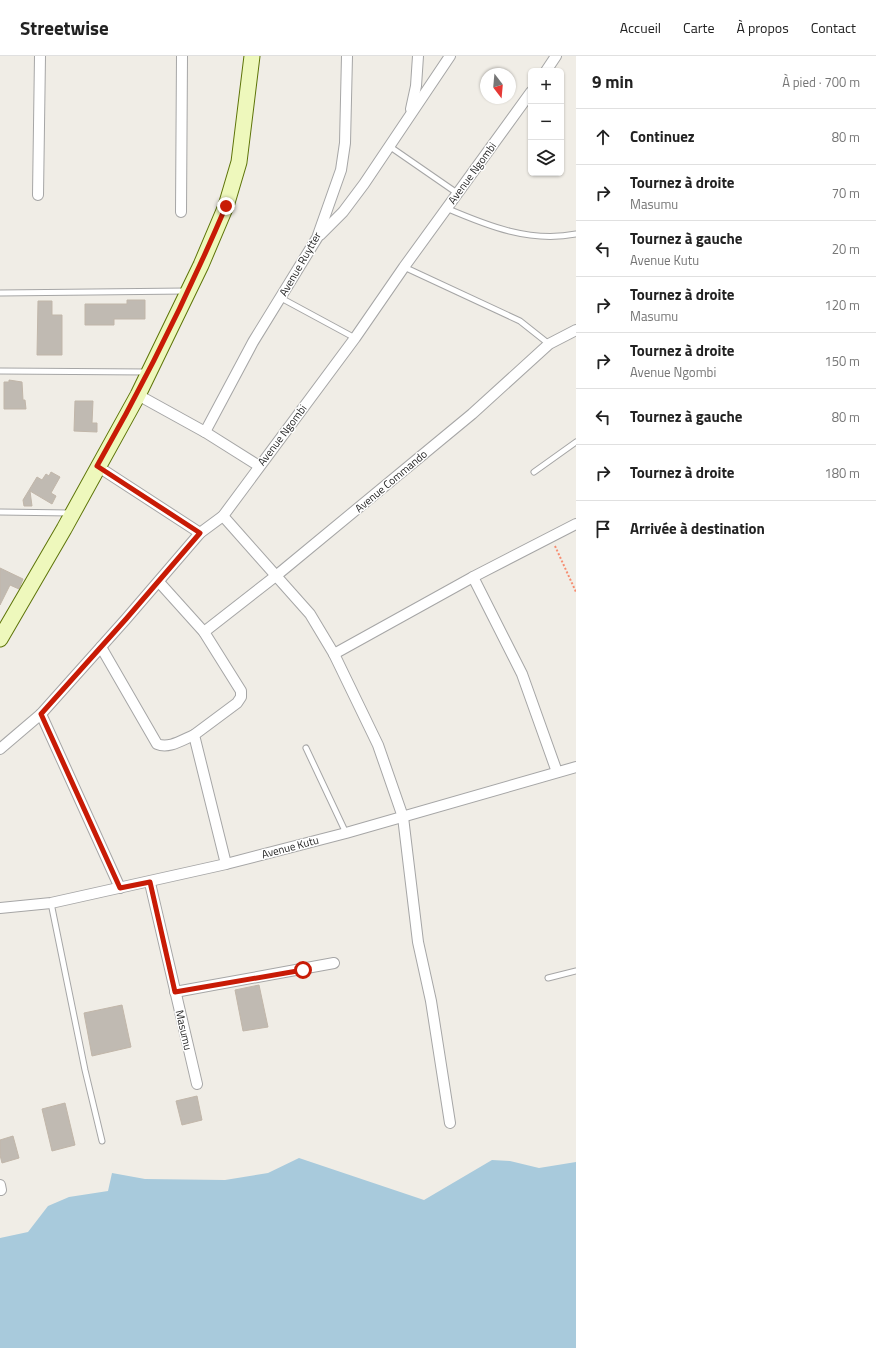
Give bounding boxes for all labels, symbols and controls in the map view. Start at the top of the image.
text: Streetwise [20,13,109,42]
text: Accueil [620,17,661,38]
text: Carte [683,17,715,38]
text: À propos [737,17,789,38]
text: Contact [811,17,856,38]
north arrow [480,68,516,104]
map controls [528,68,564,176]
button: + [528,68,564,104]
text: 9 min [592,69,633,95]
text: À pied · 700 m [782,72,860,92]
button: − [528,104,564,140]
text: Continuez [630,125,695,148]
icon: ahead [592,126,614,148]
text: 80 m [832,127,860,147]
street label: Avenue Ngombi [444,139,500,207]
button: layers [528,140,564,176]
text: Tournez à droite [630,171,735,194]
icon: right [592,182,614,204]
text: 70 m [832,183,860,203]
text: Masumu [630,194,678,214]
route end [217,197,235,215]
text: Tournez à gauche [630,227,742,250]
street label: Avenue Ruytter [275,229,325,299]
icon: left [592,238,614,260]
text: 20 m [832,239,860,259]
text: Avenue Kutu [630,250,699,270]
text: Tournez à droite [630,283,735,306]
icon: right [592,294,614,316]
text: 120 m [824,295,860,315]
text: Masumu [630,306,678,326]
text: Tournez à droite [630,339,735,362]
icon: right [592,350,614,372]
text: 150 m [824,351,860,371]
text: Avenue Ngombi [630,362,716,382]
street label: Avenue Ngombi [254,401,310,469]
text: Tournez à gauche [630,405,742,428]
icon: left [592,406,614,428]
text: 80 m [832,407,860,427]
street label: Avenue Commando [351,446,431,516]
text: Tournez à droite [630,461,735,484]
icon: right [592,462,614,484]
text: 180 m [824,463,860,483]
text: Arrivée à destination [630,517,765,540]
icon: arrive [592,518,614,540]
street label: Avenue Kutu [260,832,320,862]
route start [294,961,312,979]
street label: Masumu [172,1008,196,1052]

